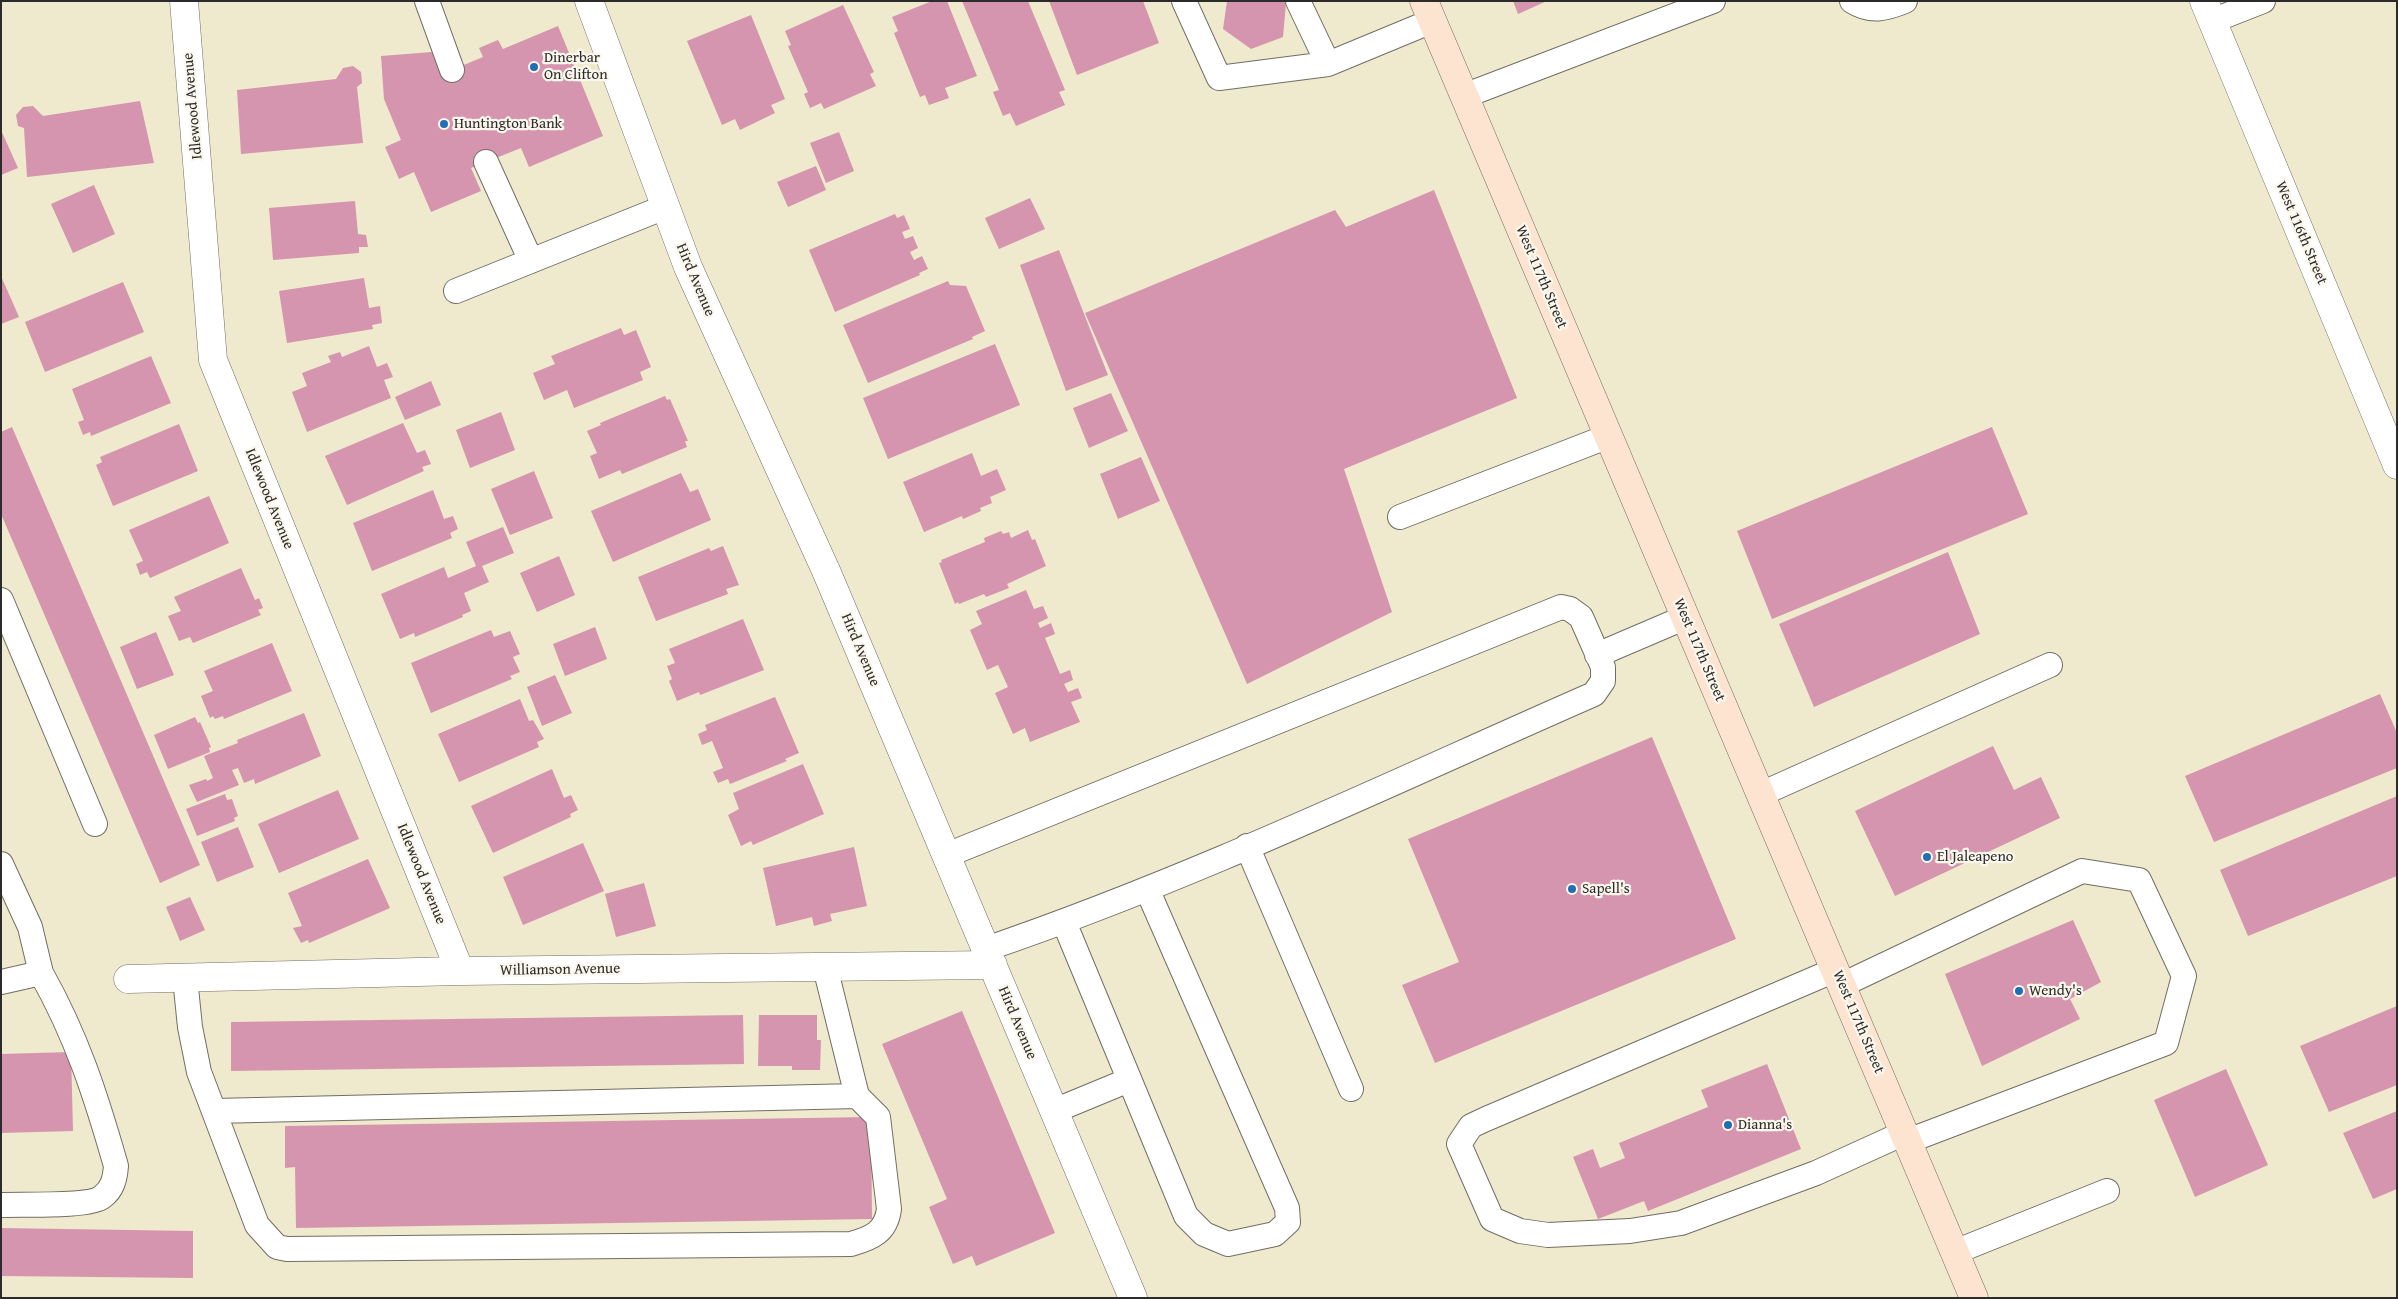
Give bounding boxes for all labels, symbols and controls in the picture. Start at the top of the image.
place label: Dinerbar On Clifton [544,49,608,84]
street label: Idlewood Avenue [179,52,207,160]
marker: Dinerbar On Clifton [528,61,540,73]
place label: Huntington Bank [454,115,562,133]
marker: Huntington Bank [438,118,450,130]
street label: West 116th Street [2271,179,2331,287]
street label: West 117th Street [1511,223,1571,331]
street label: Hird Avenue [672,241,718,319]
street label: Idlewood Avenue [241,446,297,552]
street label: West 117th Street [1669,596,1729,704]
street label: Hird Avenue [837,611,883,689]
street label: Idlewood Avenue [393,821,449,927]
place label: El Jaleapeno [1937,848,2013,866]
marker: El Jaleapeno [1921,851,1933,863]
place label: Sapell's [1582,880,1630,898]
marker: Sapell's [1566,883,1578,895]
street label: Williamson Avenue [500,960,620,980]
street label: West 117th Street [1828,968,1888,1076]
place label: Wendy's [2029,982,2082,1000]
street label: Hird Avenue [994,984,1040,1062]
marker: Wendy's [2013,985,2025,997]
place label: Dianna's [1738,1116,1792,1134]
marker: Dianna's [1722,1119,1734,1131]

